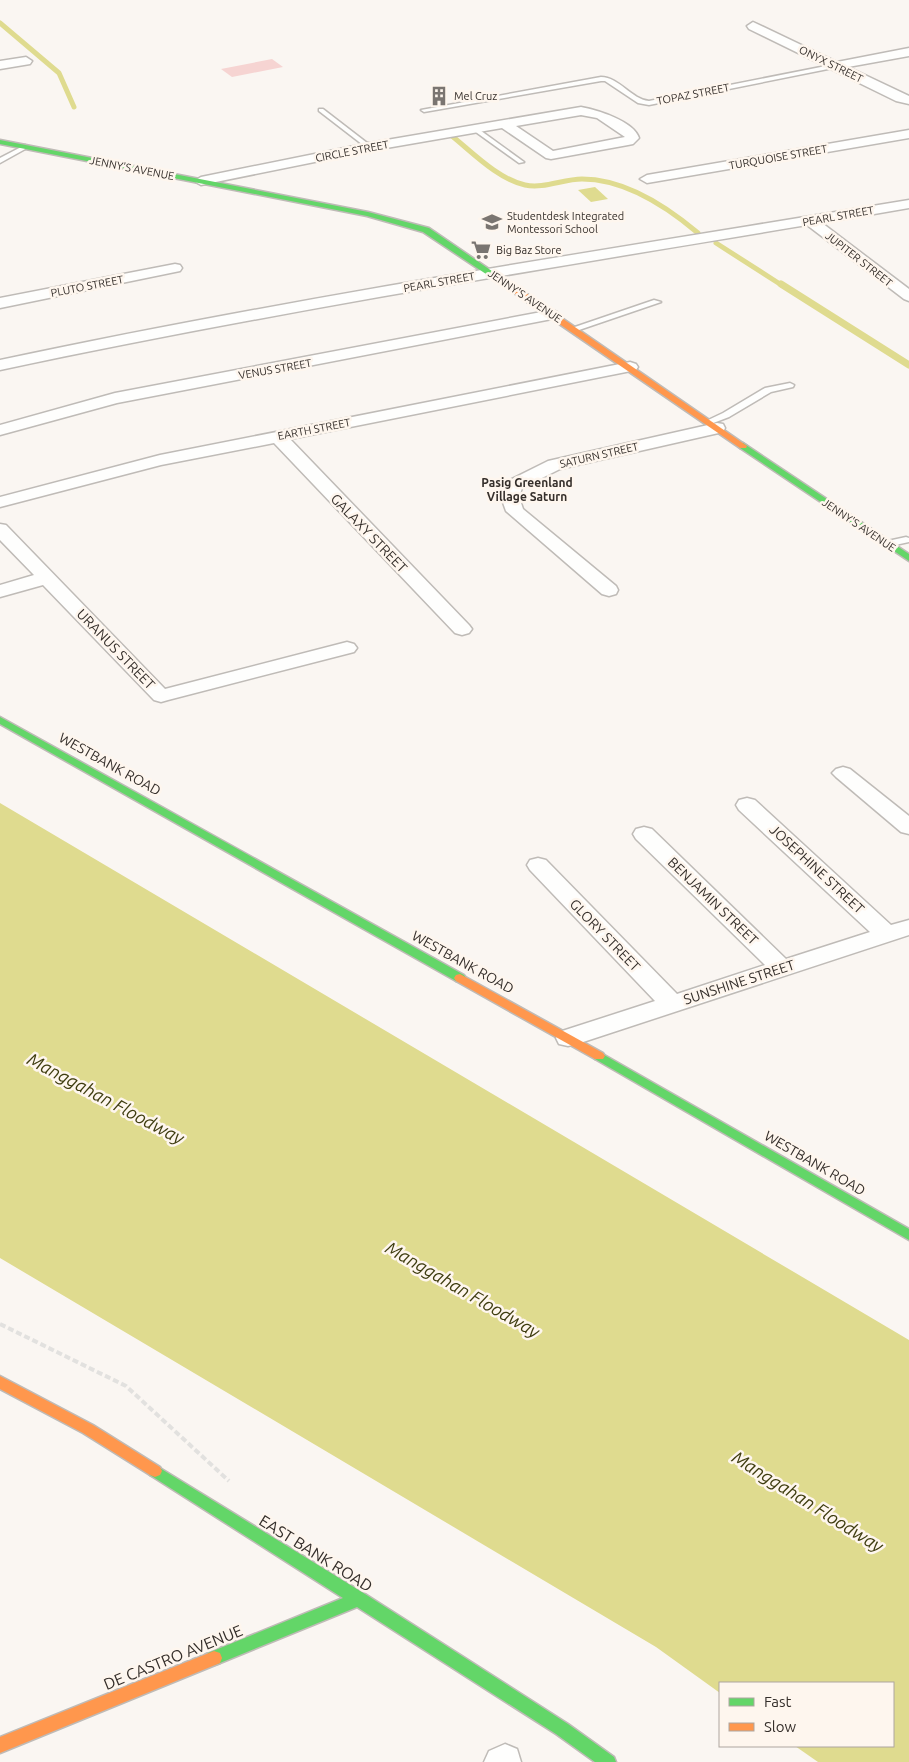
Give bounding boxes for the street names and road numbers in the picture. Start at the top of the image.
street label: ONYX STREET [797,43,865,85]
street label: TOPAZ STREET [656,81,730,107]
street label: CIRCLE STREET [314,138,390,164]
street label: TURQUOISE STREET [728,142,828,172]
street label: JENNY'S AVENUE [89,154,175,182]
street label: PEARL STREET [801,204,875,228]
street label: JUPITER STREET [823,229,895,289]
street label: JENNY'S AVENUE [486,267,564,325]
street label: PEARL STREET [402,270,476,294]
street label: PLUTO STREET [50,273,124,299]
street label: VENUS STREET [238,357,312,381]
street label: EARTH STREET [277,416,351,442]
street label: SATURN STREET [559,440,639,470]
street label: GALAXY STREET [327,490,411,576]
street label: JENNY'S AVENUE [820,496,898,554]
street label: URANUS STREET [74,606,158,693]
street label: WESTBANK ROAD [56,729,164,799]
street label: JOSEPHINE STREET [767,821,868,917]
street label: BENJAMIN STREET [665,854,761,948]
street label: GLORY STREET [567,896,644,975]
street label: WESTBANK ROAD [409,927,517,997]
street label: SUNSHINE STREET [681,956,797,1008]
street label: WESTBANK ROAD [762,1128,868,1198]
street label: EAST BANK ROAD [256,1511,376,1595]
street label: DE CASTRO AVENUE [101,1621,245,1693]

